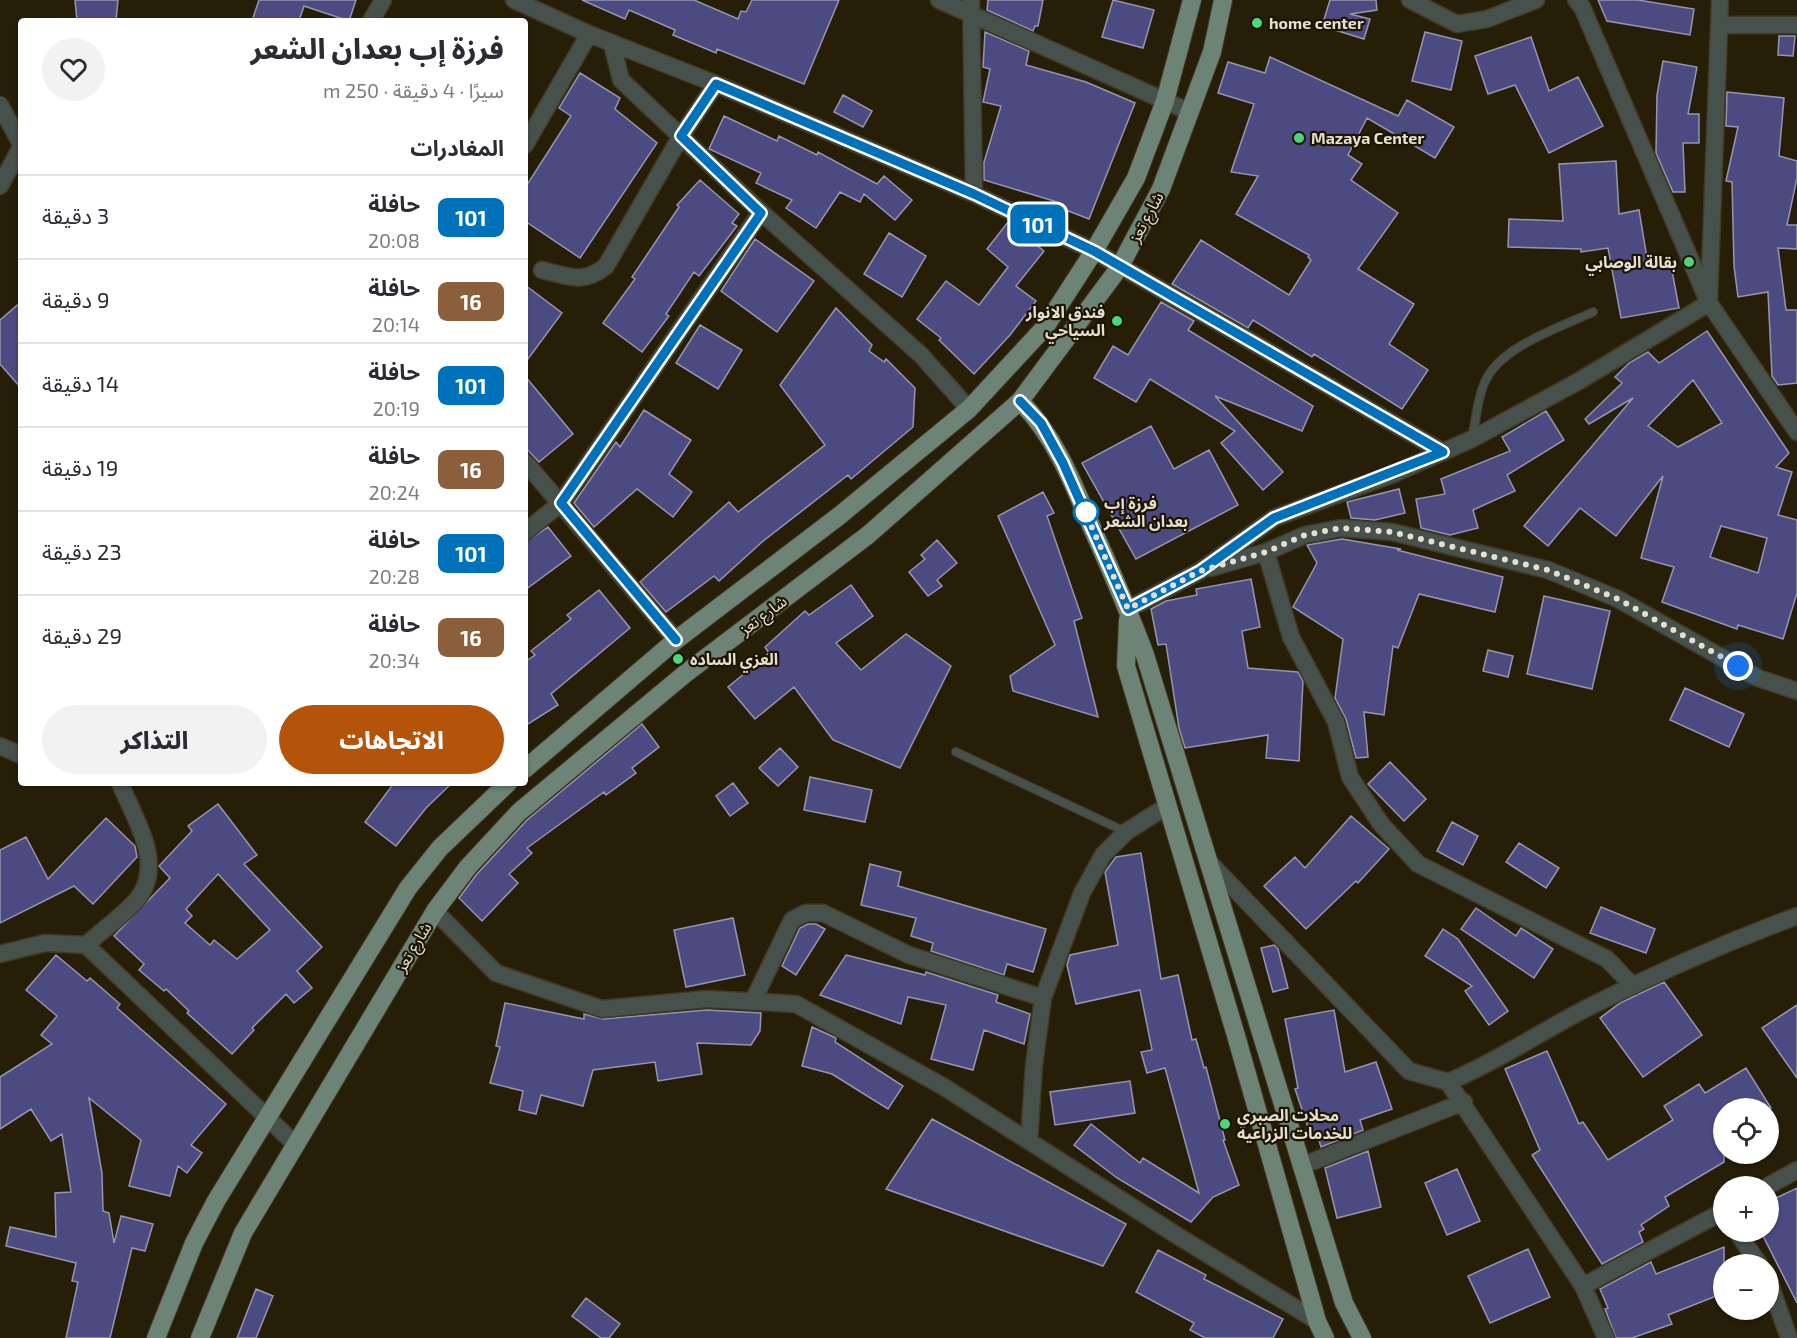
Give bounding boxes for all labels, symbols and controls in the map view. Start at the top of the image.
place label: home center [1269,13,1364,32]
marker: home center [1250,16,1264,30]
text: فرزة إب بعدان الشعر [250,31,504,65]
button: heart [42,38,105,101]
text: سيرًا · 4 دقيقة · 250 m [323,78,504,102]
place label: Mazaya Center [1311,128,1424,148]
marker: Mazaya Center [1292,131,1306,145]
text: المغادرات [410,134,504,160]
street label: شارع تعز [1124,188,1170,248]
text: حافلة [368,190,420,216]
text: 3 دقيقة [42,202,109,228]
line badge: 101 [1004,204,1072,244]
text: 101 [455,205,487,230]
text: 101 [1022,212,1054,237]
text: 20:08 [368,228,420,252]
place label: بقالة الوصابي [1585,252,1677,276]
marker: بقالة الوصابي [1682,255,1696,269]
text: حافلة [368,274,420,300]
text: 9 دقيقة [42,286,110,312]
text: 16 [460,289,482,314]
place label: فندق الانوار السياحي [1025,302,1105,344]
text: 20:14 [372,312,420,336]
marker: فندق الانوار السياحي [1110,314,1124,328]
text: حافلة [368,358,420,384]
text: 14 دقيقة [42,370,119,396]
text: 101 [455,373,487,398]
text: 20:19 [373,396,420,420]
text: حافلة [368,442,420,468]
text: 19 دقيقة [42,454,118,480]
text: 16 [460,457,482,482]
text: 20:24 [368,480,420,504]
place label: فرزة إب بعدان الشعر [1103,493,1188,531]
marker: فرزة إب بعدان الشعر [1073,499,1099,525]
text: حافلة [368,526,420,552]
text: 23 دقيقة [42,538,122,564]
text: 101 [455,541,487,566]
text: 20:28 [369,564,420,588]
street label: شارع تعز [735,591,792,642]
text: حافلة [368,610,420,636]
text: 29 دقيقة [42,622,122,648]
text: 16 [460,625,482,650]
text: 20:34 [369,648,420,672]
place label: العزي الساده [690,649,778,673]
your location [1723,651,1753,681]
marker: العزي الساده [671,652,685,666]
button: التذاكر [42,705,267,774]
button: الاتجاهات [279,705,504,774]
street label: شارع تعز [390,919,438,978]
map controls [1713,1098,1779,1320]
button: locate [1713,1098,1779,1164]
place label: محلات الصبري للخدمات الزراعيه [1237,1105,1352,1143]
marker: محلات الصبري للخدمات الزراعيه [1218,1117,1232,1131]
button: + [1713,1176,1779,1242]
button: − [1713,1254,1779,1320]

